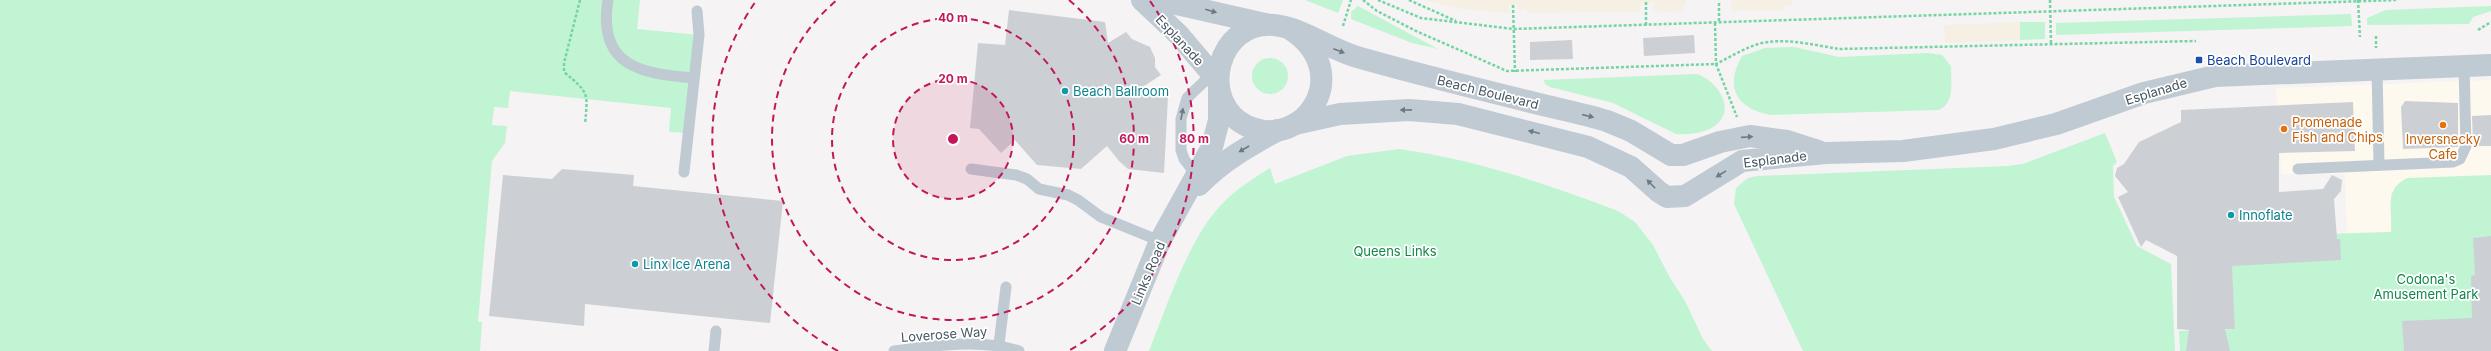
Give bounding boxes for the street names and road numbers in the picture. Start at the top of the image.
street label: Esplanade [1152,11,1208,69]
street label: Beach Boulevard [1436,72,1540,112]
street label: Esplanade [2123,74,2189,108]
street label: Esplanade [1742,147,1808,171]
street label: Links Road [1128,239,1168,307]
street label: Loverose Way [900,323,988,345]

